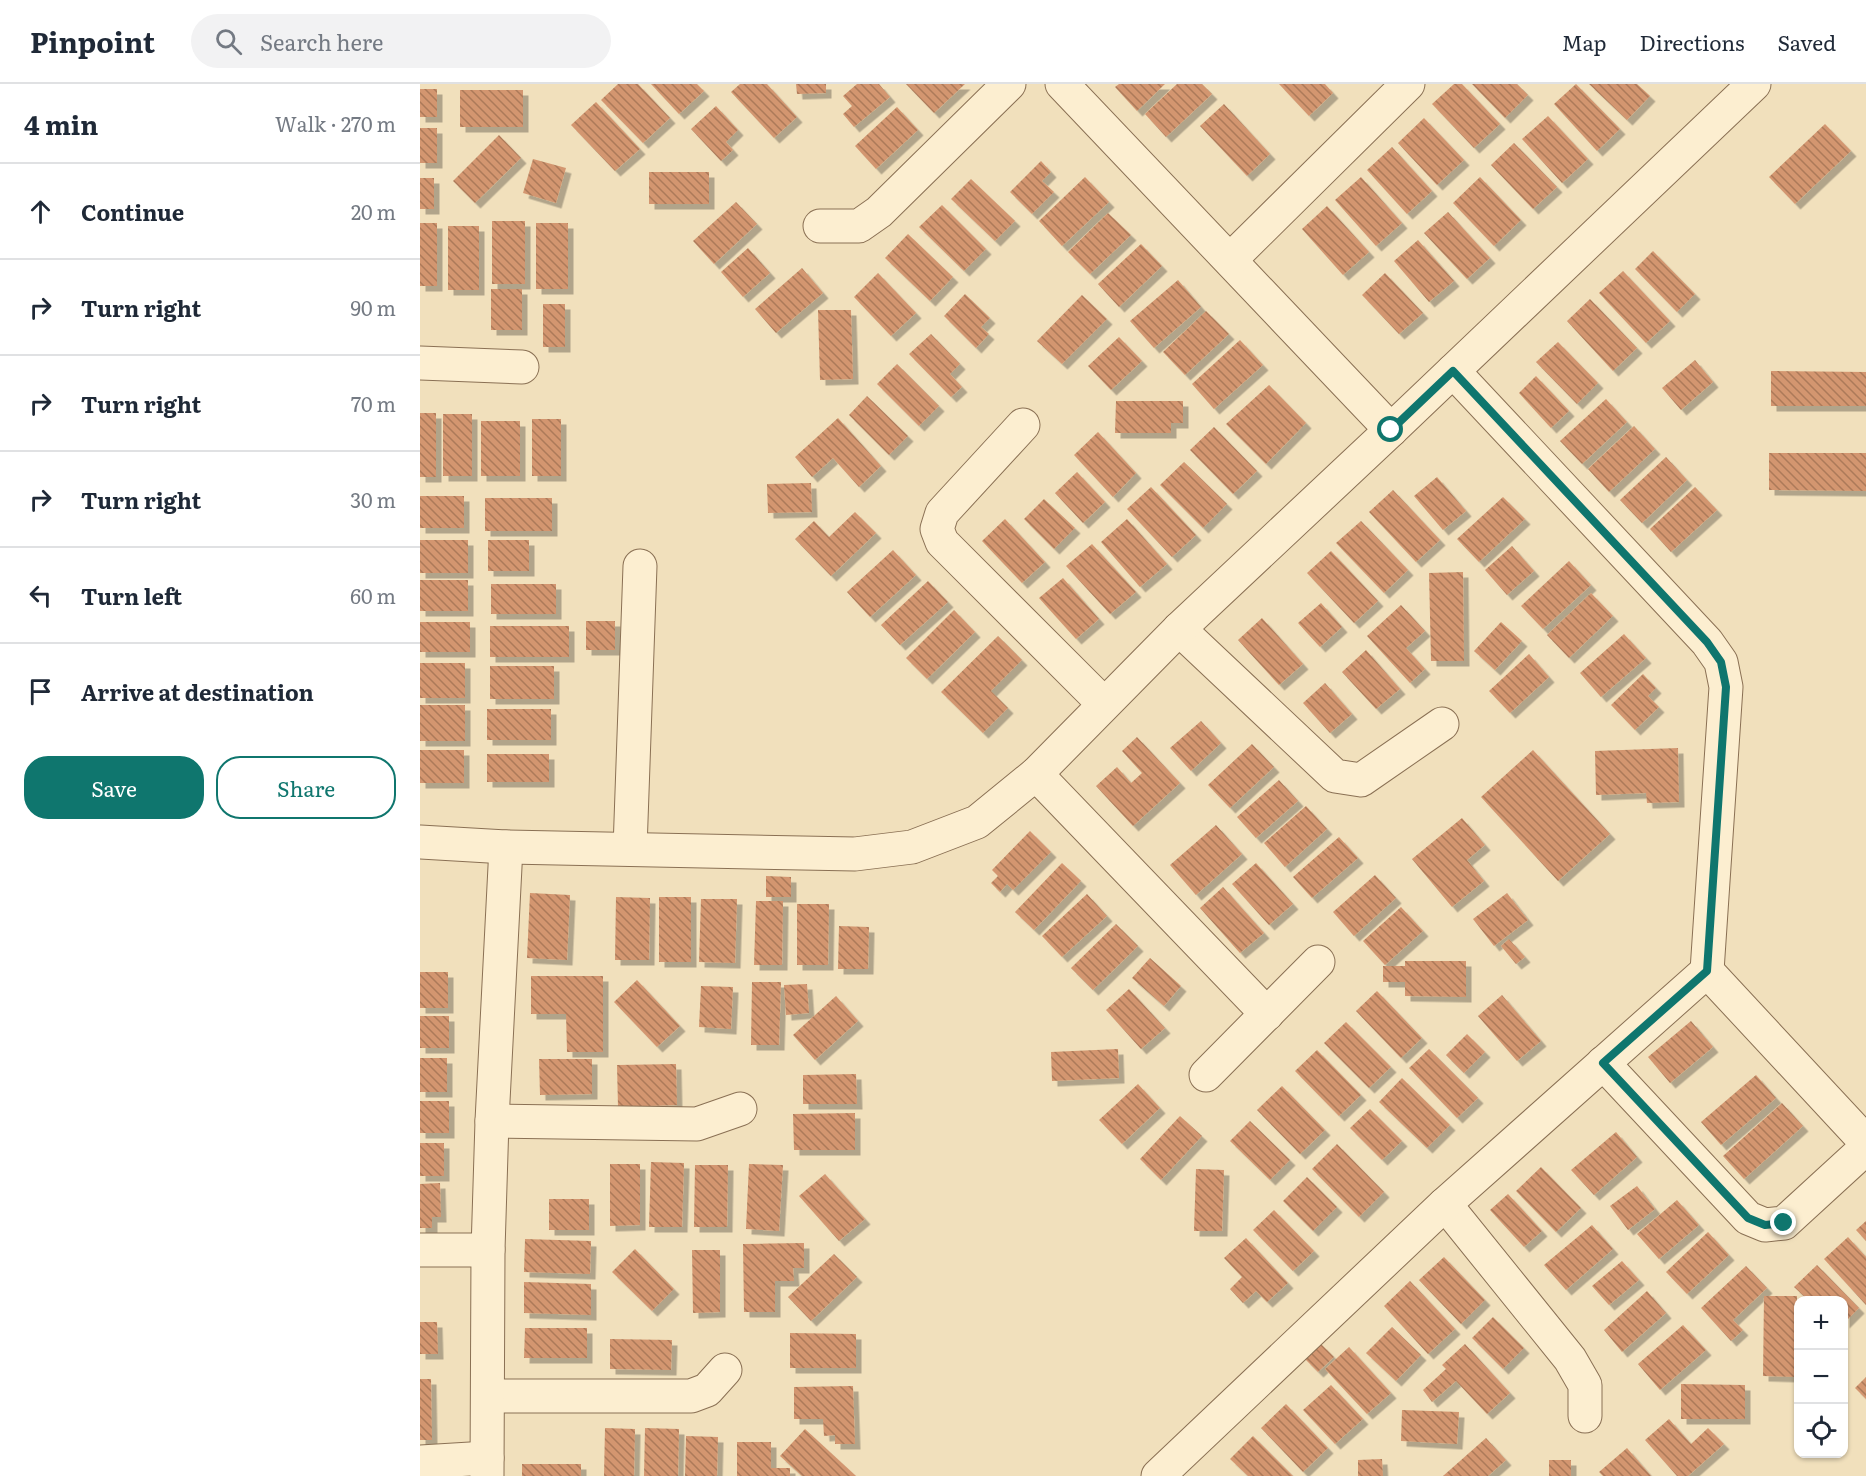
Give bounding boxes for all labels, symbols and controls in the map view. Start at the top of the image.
search box [191,14,611,68]
text: Pinpoint [30,20,155,62]
icon: search [212,25,245,58]
text: Search here [260,25,383,58]
text: Map [1562,26,1607,57]
text: Directions [1640,26,1745,57]
text: Saved [1778,26,1836,57]
text: 4 min [24,104,98,143]
text: Walk · 270 m [275,108,396,138]
icon: ahead [24,195,57,228]
text: Continue [81,195,184,228]
text: 20 m [351,196,396,226]
icon: right [24,291,57,324]
text: Turn right [81,291,201,324]
text: 90 m [351,292,396,322]
icon: right [24,387,57,420]
text: Turn right [81,387,201,420]
text: 70 m [351,388,396,418]
route start [1377,416,1403,442]
icon: right [24,483,57,516]
text: Turn right [81,483,201,516]
text: 30 m [350,484,396,514]
icon: left [24,579,57,612]
text: Turn left [81,579,182,612]
text: 60 m [350,580,396,610]
icon: arrive [24,675,57,708]
text: Arrive at destination [81,675,314,708]
button: Save [24,756,204,819]
button: Share [216,756,396,819]
route end [1770,1209,1796,1235]
map controls [1794,1296,1848,1458]
button: + [1794,1296,1848,1350]
button: − [1794,1350,1848,1404]
button: locate [1794,1404,1848,1458]

